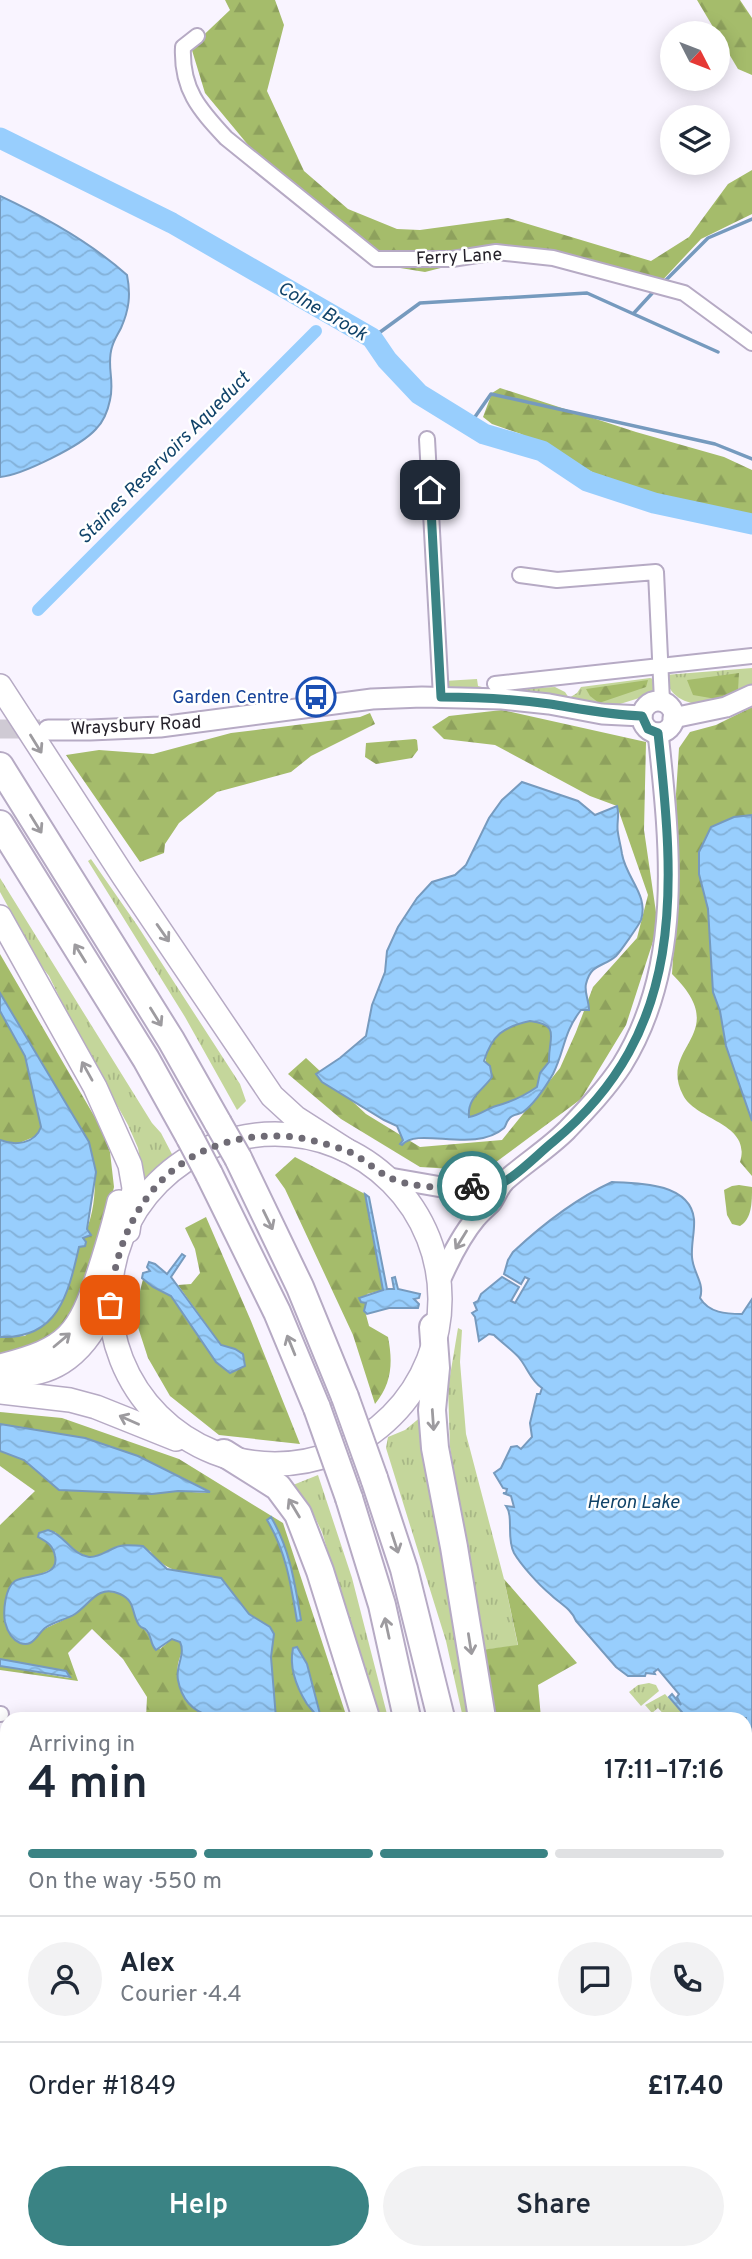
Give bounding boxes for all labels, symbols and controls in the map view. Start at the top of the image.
north arrow [660,21,730,91]
map controls [660,21,730,175]
button: layers [660,105,730,175]
street label: Ferry Lane [415,244,503,271]
water label: Colne Brook [273,276,371,347]
water label: Staines Reservoirs Aqueduct [73,366,257,550]
pin [400,460,460,520]
icon: home [411,471,449,509]
bus stop icon: Garden Centre [295,676,337,718]
place label: Garden Centre [172,687,289,710]
street label: Wraysbury Road [70,712,202,741]
one-way arrow [30,733,44,753]
one-way arrow [29,814,43,834]
one-way arrow [156,923,170,942]
one-way arrow [72,944,86,964]
one-way arrow [150,1007,164,1027]
one-way arrow [80,1062,94,1082]
courier [437,1151,507,1221]
icon: bike [453,1167,491,1205]
one-way arrow [261,1209,275,1230]
one-way arrow [454,1230,468,1250]
pin [80,1275,140,1335]
icon: bag [91,1286,129,1324]
one-way arrow [52,1332,70,1348]
one-way arrow [283,1335,296,1356]
one-way arrow [427,1408,440,1431]
one-way arrow [119,1413,140,1426]
water label: Heron Lake [587,1491,680,1515]
one-way arrow [286,1498,300,1518]
one-way arrow [390,1531,402,1553]
one-way arrow [380,1617,394,1640]
one-way arrow [464,1632,477,1655]
text: Arriving in [28,1731,135,1760]
text: 17:11–17:16 [604,1755,724,1788]
text: 4 min [28,1756,148,1815]
text: On the way · 550 m [28,1868,222,1897]
button: person [28,1942,102,2016]
button: chat [558,1942,632,2016]
button: phone [650,1942,724,2016]
text: Alex [120,1948,175,1981]
text: Courier · 4.4 [120,1981,242,2010]
text: Order #1849 [28,2071,176,2104]
text: £17.40 [647,2071,724,2104]
button: Help [28,2166,369,2246]
button: Share [383,2166,724,2246]

